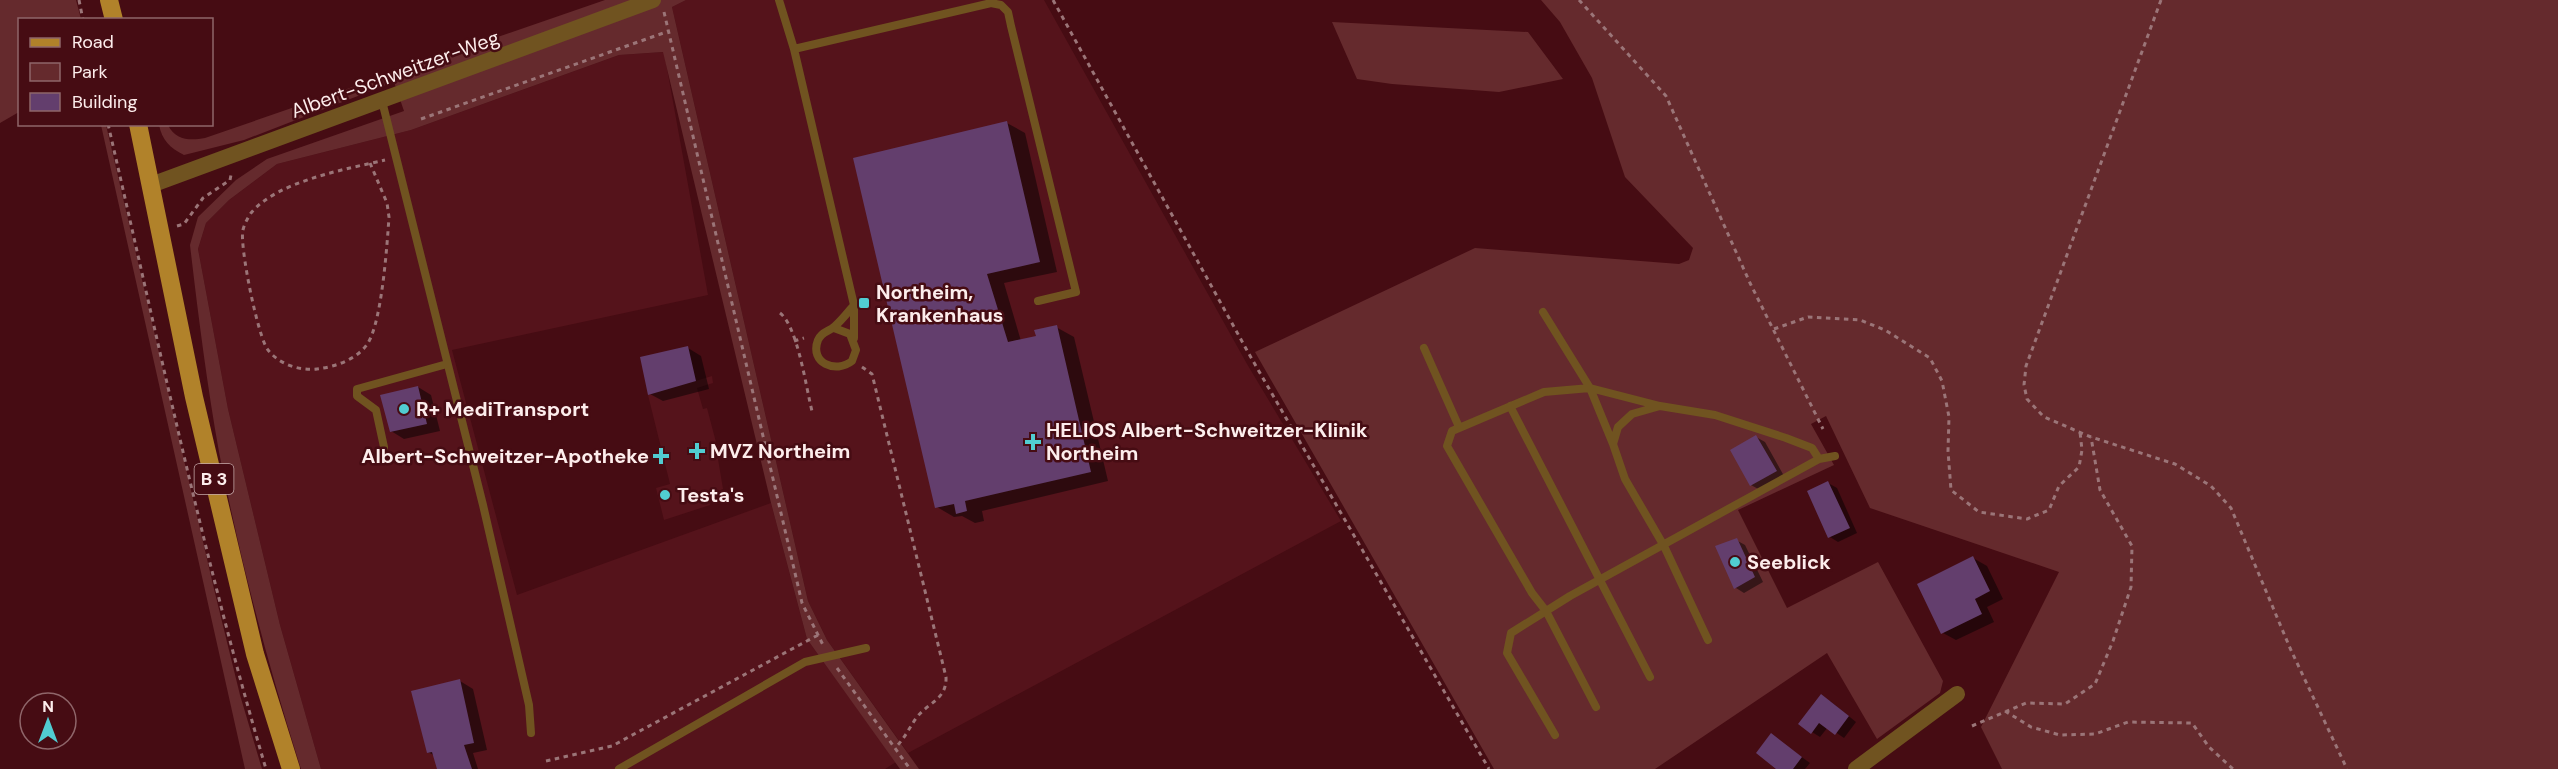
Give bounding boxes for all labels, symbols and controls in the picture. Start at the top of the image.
legend [18,18,213,126]
street label: Albert-Schweitzer-Weg [287,24,503,124]
text: Road [72,30,114,54]
text: Park [72,60,108,84]
text: Building [72,90,137,114]
place label: Northeim, Krankenhaus [876,279,1003,328]
marker: Northeim, Krankenhaus [857,296,871,310]
place label: R+ MediTransport [416,396,589,422]
marker: R+ MediTransport [397,402,411,416]
place label: HELIOS Albert-Schweitzer-Klinik Northeim [1046,417,1368,466]
marker: HELIOS Albert-Schweitzer-Klinik Northeim [1024,433,1042,451]
place label: MVZ Northeim [710,438,850,464]
marker: MVZ Northeim [688,442,706,460]
place label: Albert-Schweitzer-Apotheke [361,443,649,469]
marker: Albert-Schweitzer-Apotheke [654,449,668,463]
road number: B 3 [194,464,234,494]
place label: Testa's [677,482,744,508]
marker: Testa's [658,488,672,502]
place label: Seeblick [1747,549,1831,575]
marker: Seeblick [1728,555,1742,569]
north arrow [18,691,78,751]
text: N [42,696,54,717]

